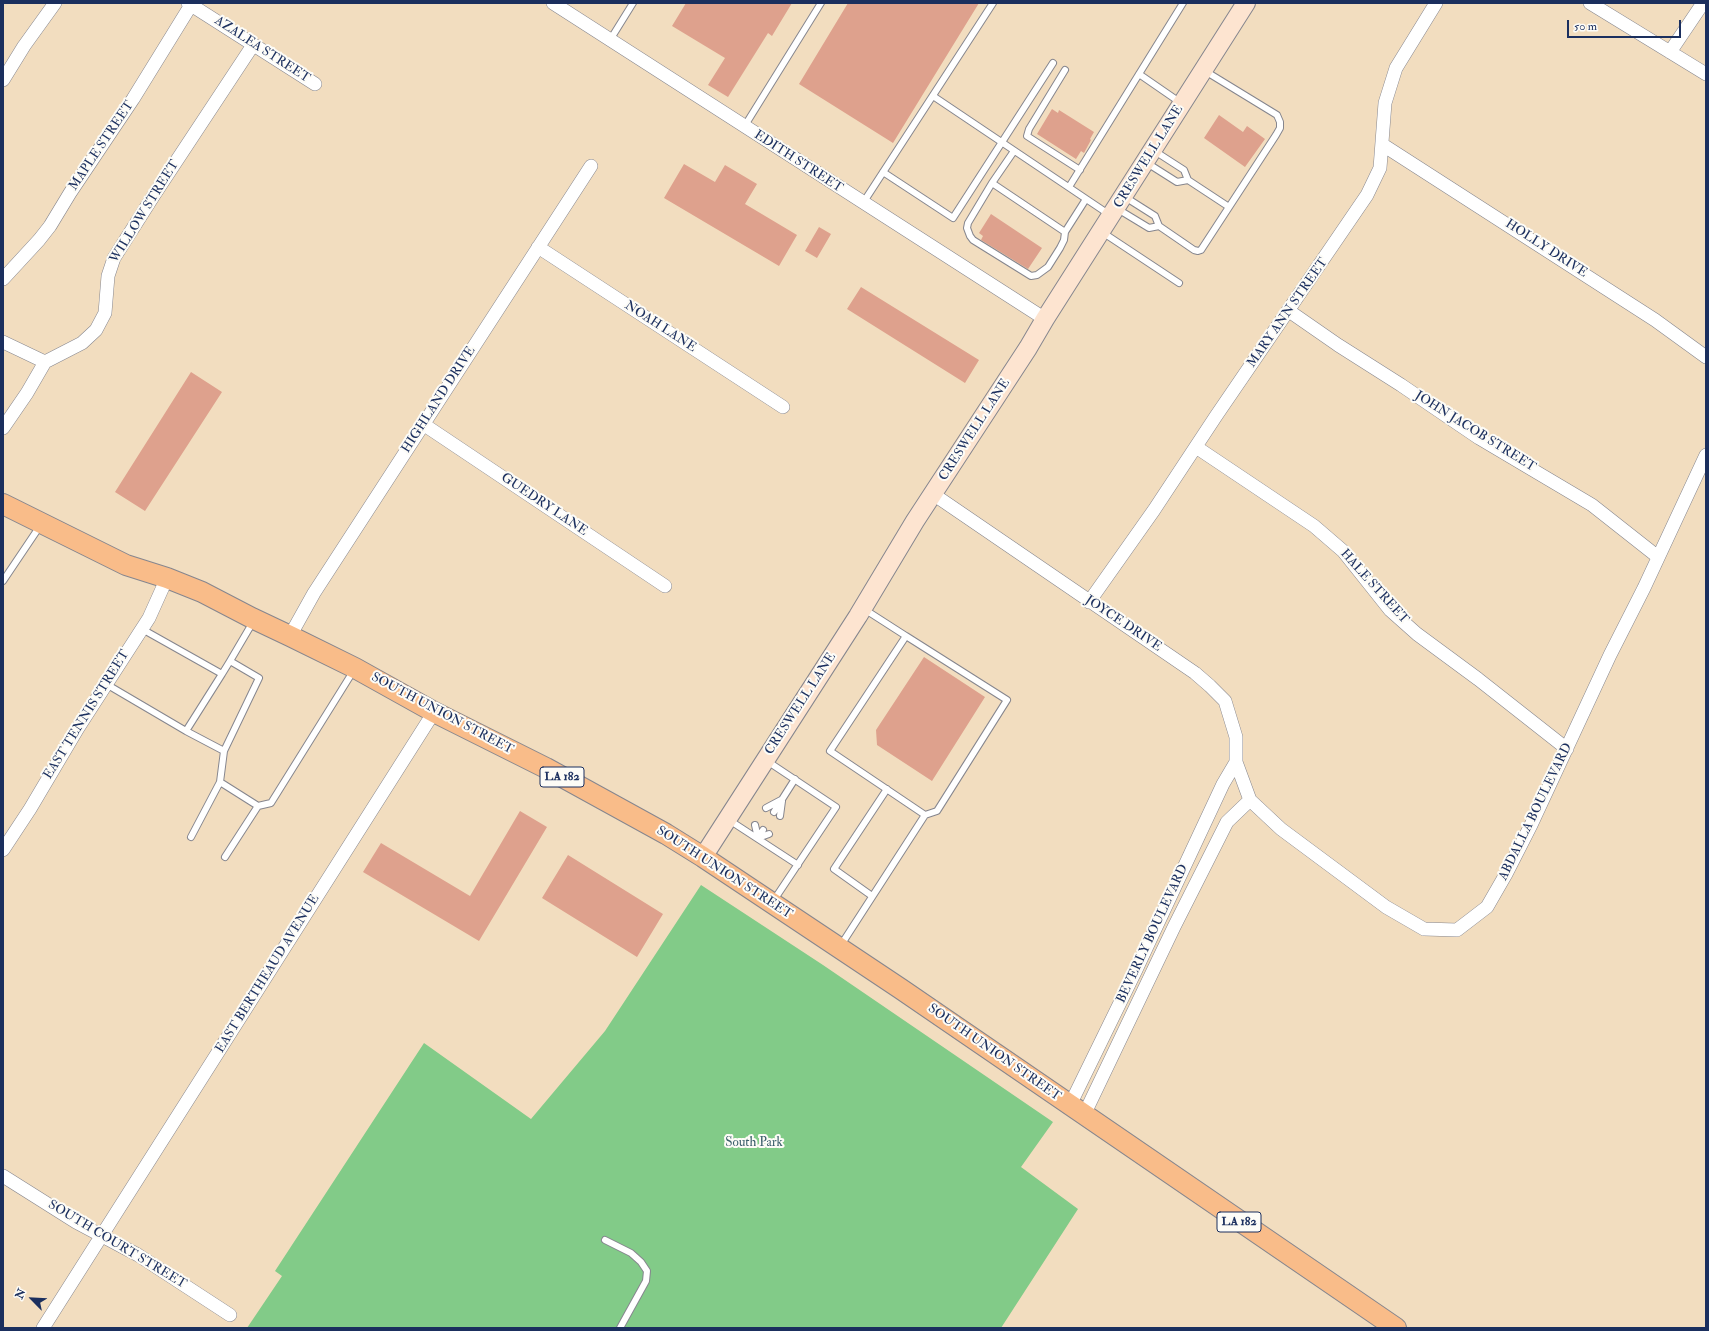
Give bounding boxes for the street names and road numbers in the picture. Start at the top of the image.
street label: AZALEA STREET [211,13,313,87]
street label: MAPLE STREET [66,98,138,194]
street label: CRESWELL LANE [1111,103,1187,211]
street label: EDITH STREET [751,127,845,197]
street label: WILLOW STREET [107,158,183,266]
street label: HOLLY DRIVE [1502,217,1590,281]
street label: MARY ANN STREET [1244,255,1332,371]
street label: NOAH LANE [621,298,699,356]
street label: HIGHLAND DRIVE [399,344,479,456]
street label: CRESWELL LANE [936,376,1014,484]
street label: JOHN JACOB STREET [1412,388,1538,476]
street label: GUEDRY LANE [498,470,590,540]
street label: HALE STREET [1336,546,1412,628]
street label: JOYCE DRIVE [1082,593,1164,655]
street label: EAST TENNIS STREET [41,648,133,782]
street label: CRESWELL LANE [762,650,840,758]
street label: SOUTH UNION STREET [368,670,516,758]
street label: ABDALLA BOULEVARD [1496,741,1576,883]
road number: LA 182 [540,767,584,787]
street label: SOUTH UNION STREET [653,823,795,923]
street label: BEVERLY BOULEVARD [1114,862,1192,1006]
street label: EAST BERTHEAUD AVENUE [213,892,323,1056]
street label: SOUTH UNION STREET [925,1001,1063,1105]
street label: SOUTH COURT STREET [45,1197,189,1293]
road number: LA 182 [1217,1212,1261,1232]

